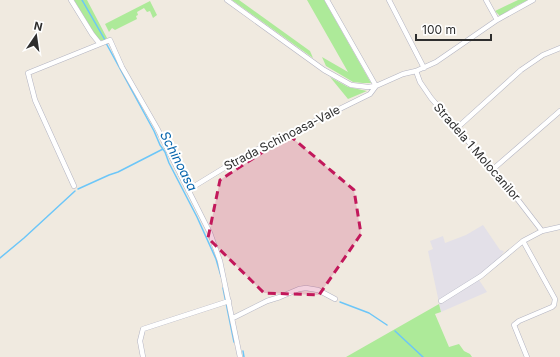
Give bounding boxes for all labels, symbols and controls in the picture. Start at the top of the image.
north arrow [16,16,56,56]
scale bar [416,16,491,42]
text: N [33,18,44,34]
text: 100 m [422,22,456,37]
street label: Stradela 1 Molocanilor [431,100,524,204]
street label: Strada Schinoasa-Vale [221,102,342,173]
water label: Schinoasa [157,128,201,194]

